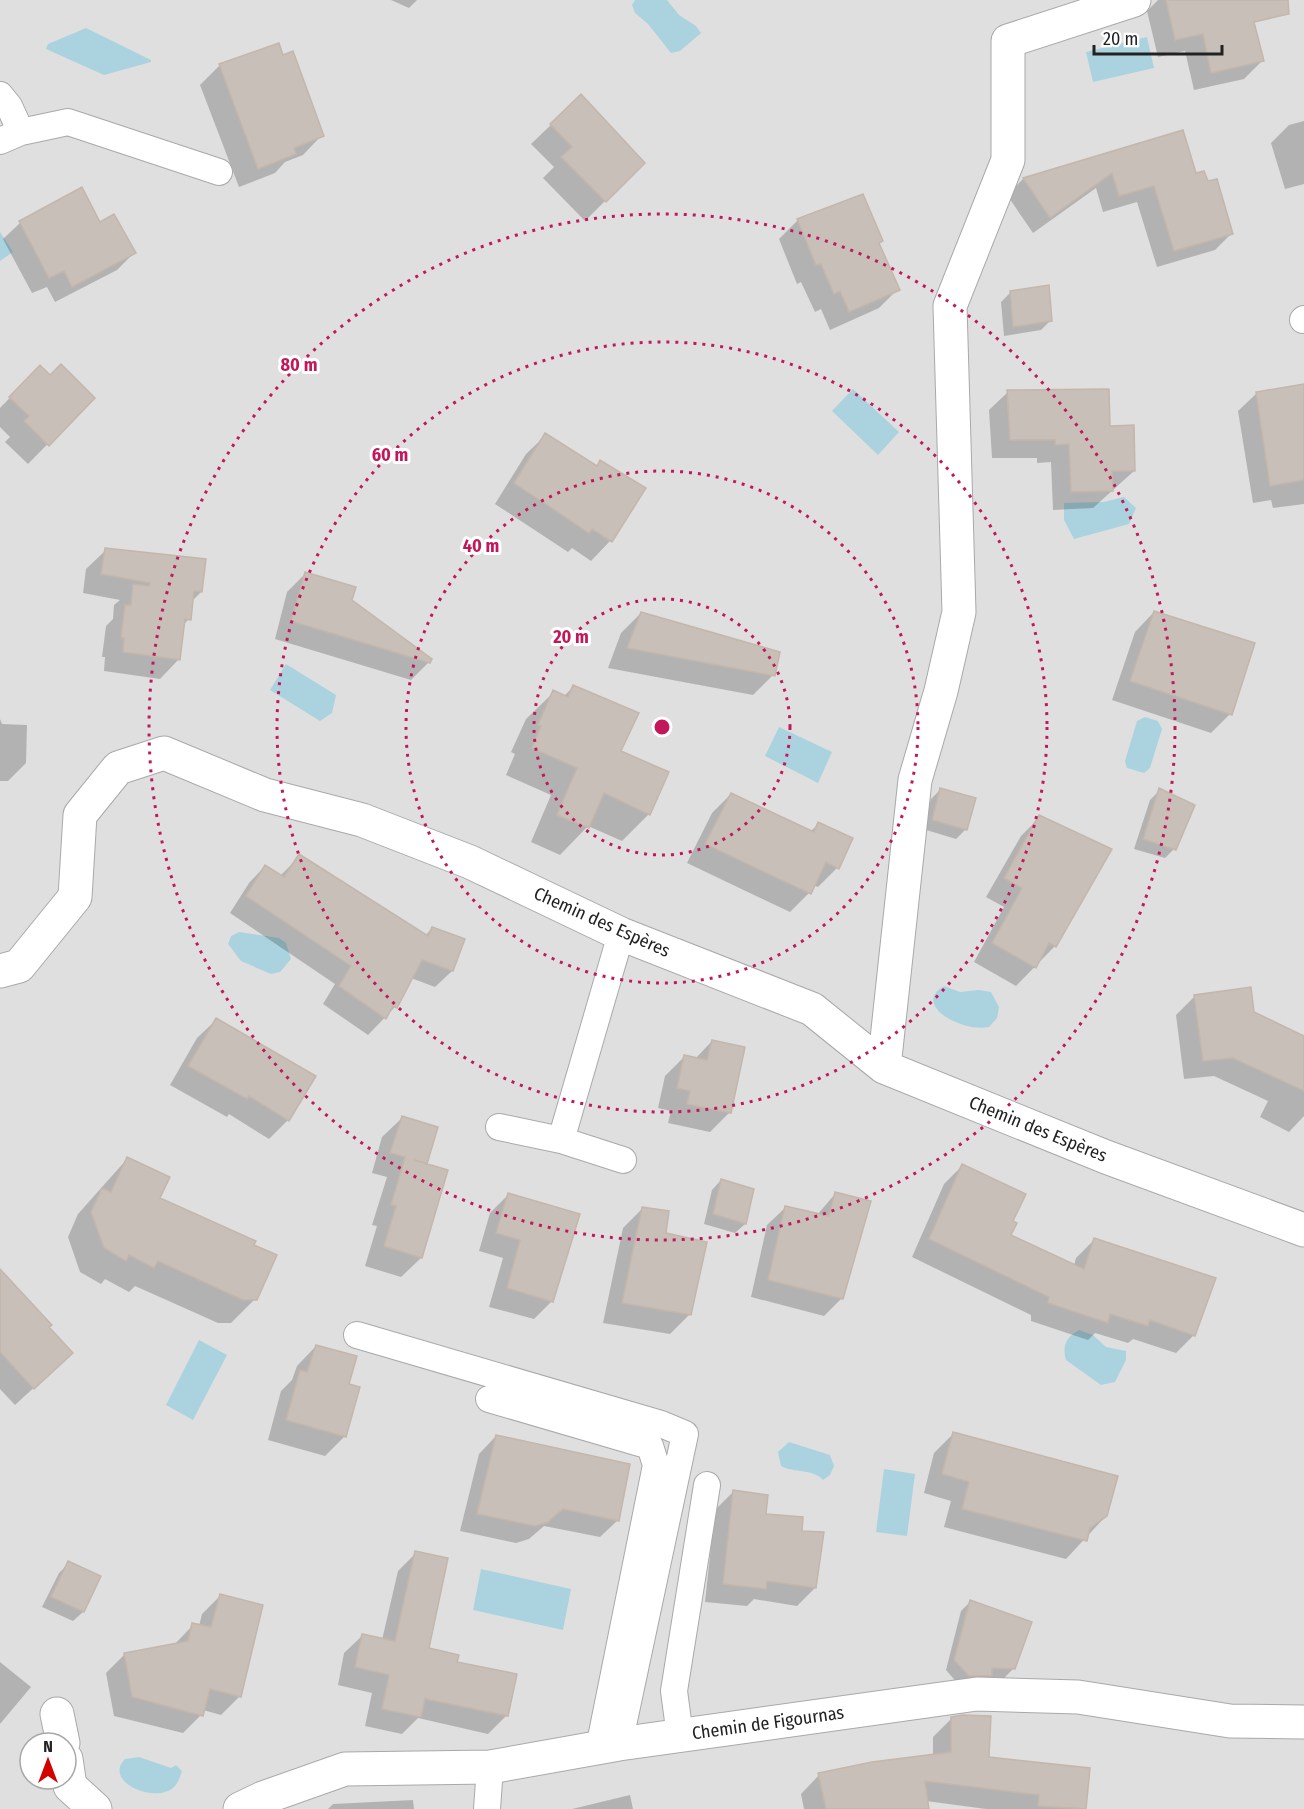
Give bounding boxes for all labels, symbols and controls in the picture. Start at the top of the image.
scale bar [1094,18,1222,56]
text: 20 m [1103,28,1138,50]
text: 80 m [281,354,317,376]
text: 60 m [372,444,408,466]
text: 40 m [463,535,499,557]
text: 20 m [552,626,589,648]
centre of rings [652,717,672,737]
street label: Chemin des Espères [530,882,674,962]
street label: Chemin des Espères [966,1091,1110,1167]
street label: Chemin de Figournas [691,1701,846,1745]
north arrow [18,1731,78,1791]
text: N [43,1737,53,1756]

